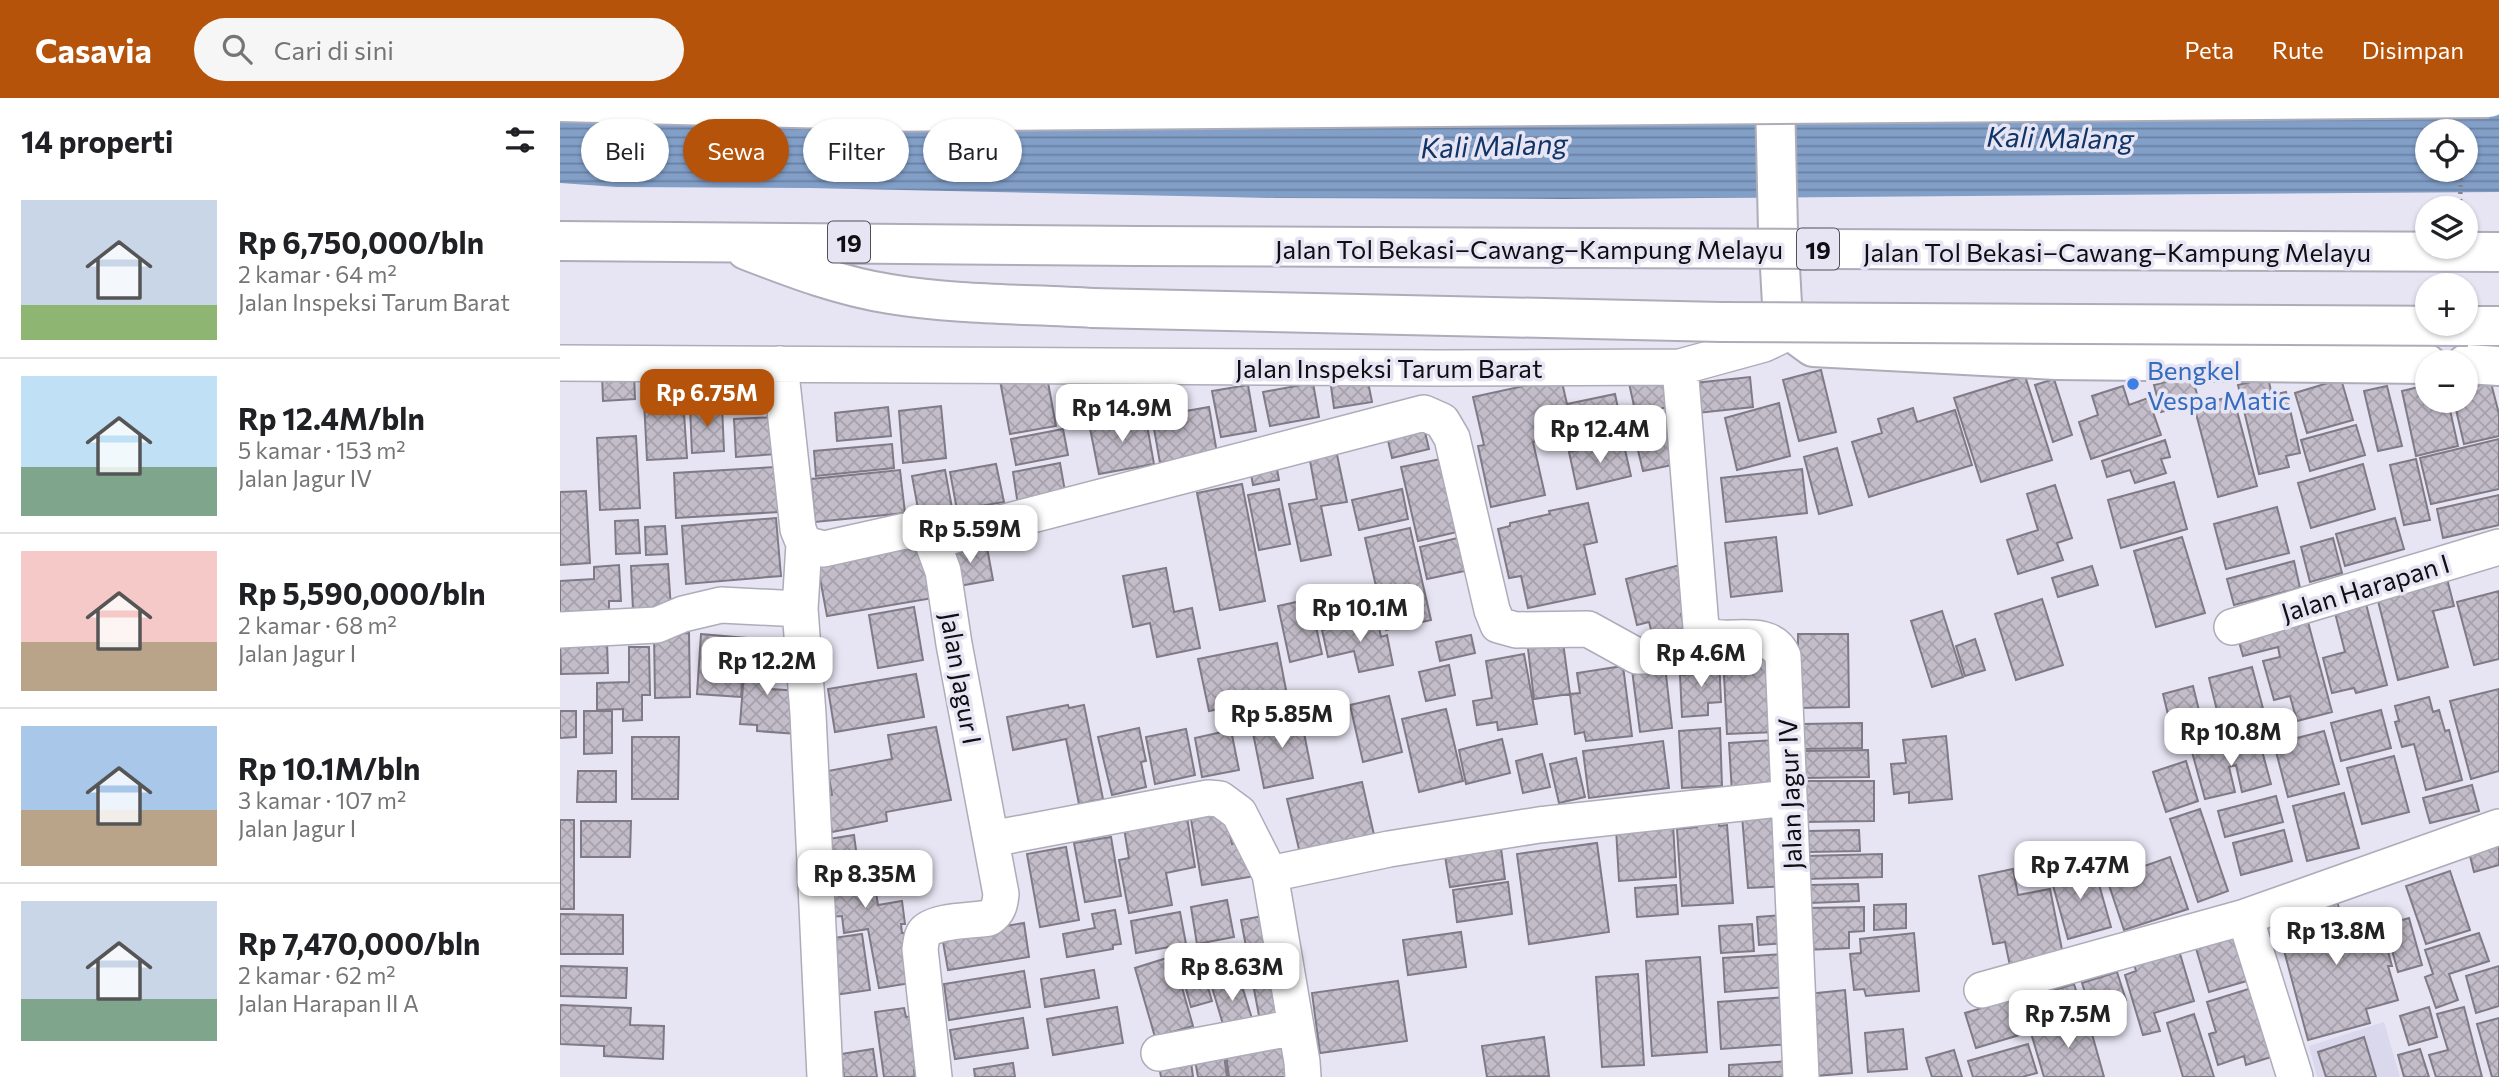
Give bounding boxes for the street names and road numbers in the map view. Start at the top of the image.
road number: 19 [828,222,870,262]
road number: 19 [1797,229,1839,270]
street label: Jalan Tol Bekasi–Cawang–Kampung Melayu [1275,233,1783,264]
street label: Jalan Tol Bekasi–Cawang–Kampung Melayu [1863,236,2371,267]
street label: Jalan Inspeksi Tarum Barat [1235,352,1543,383]
street label: Jalan Harapan I [2277,547,2453,627]
street label: Jalan Jagur I [935,609,989,747]
street label: Jalan Jagur IV [1771,718,1807,870]

